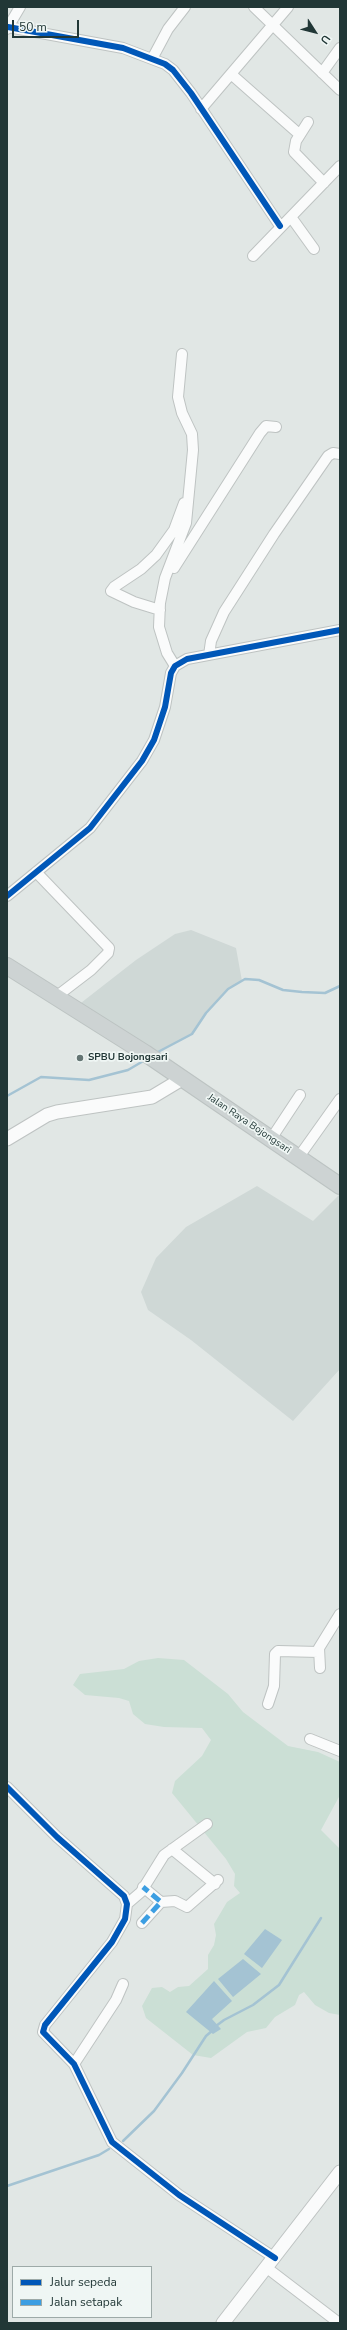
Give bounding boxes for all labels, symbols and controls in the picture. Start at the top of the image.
scale bar [14,12,81,38]
north arrow [295,12,335,52]
text: 50 m [19,19,47,35]
text: U [317,32,334,47]
place label: SPBU Bojongsari [88,1052,167,1064]
marker: SPBU Bojongsari [75,1053,85,1063]
street label: Jalan Raya Bojongsari [205,1092,293,1156]
legend [12,2266,152,2318]
text: Jalur sepeda [50,2274,117,2290]
text: Jalan setapak [50,2294,122,2310]

